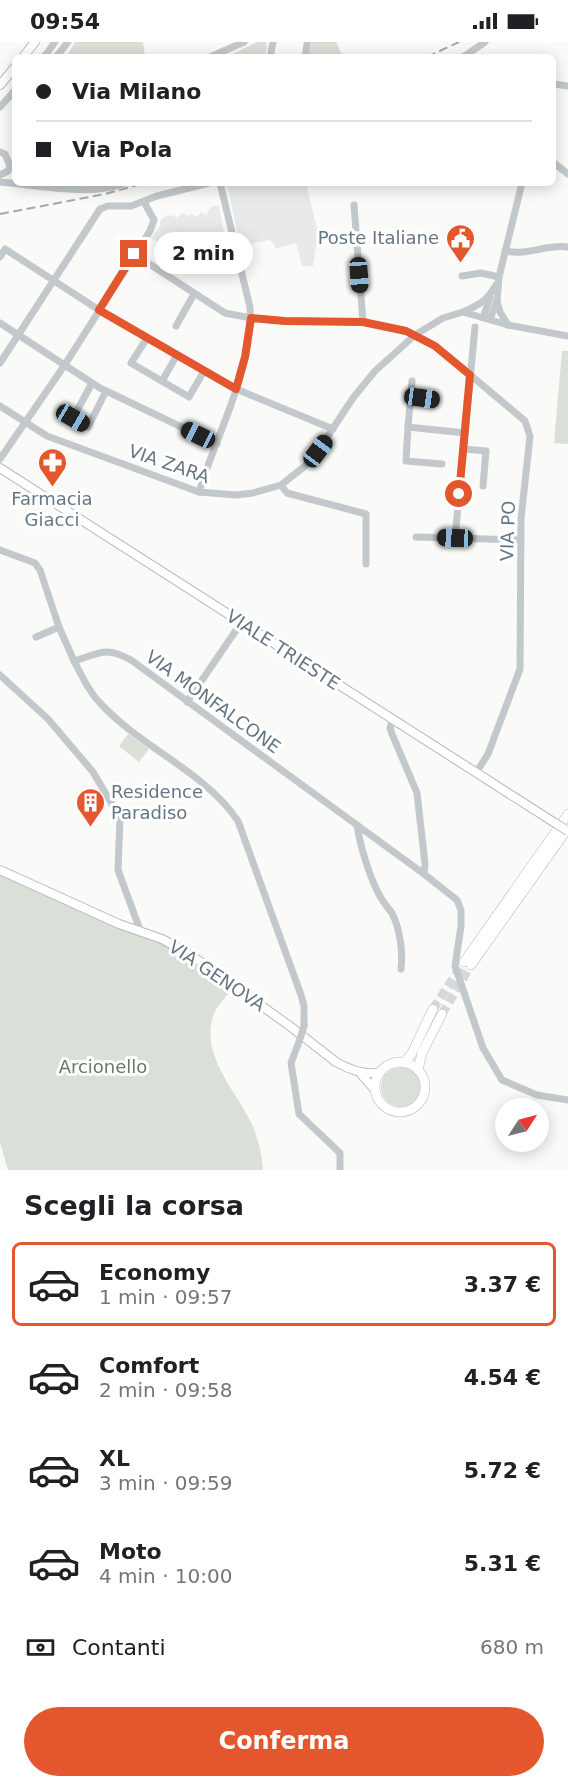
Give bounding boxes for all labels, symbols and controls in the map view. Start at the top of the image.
text: 09:54 [30,9,100,34]
text: Via Milano [72,79,201,104]
text: Via Pola [72,137,172,162]
public building icon: Poste Italiane [444,222,476,264]
place label: Poste Italiane [318,227,439,248]
callout: 2 min [155,233,254,275]
route end [120,240,147,267]
text: 2 min [172,241,235,265]
car [349,256,369,294]
car [403,387,441,409]
car [53,401,93,435]
car [178,419,218,451]
car [300,431,336,471]
street label: VIA ZARA [126,440,213,487]
pharmacy icon: Farmacia Giacci [36,446,68,488]
route start [445,480,472,507]
place label: Farmacia Giacci [11,488,93,530]
street label: VIA PO [496,500,519,562]
car [437,528,473,548]
street label: VIALE TRIESTE [223,605,344,694]
street label: VIA MONFALCONE [142,646,285,758]
place label: Residence Paradiso [111,781,203,823]
building icon: Residence Paradiso [74,786,106,828]
street label: VIA GENOVA [165,936,270,1016]
park label: Arcionello [59,1056,147,1077]
north arrow [495,1098,549,1152]
map controls [495,1098,549,1152]
text: Scegli la corsa [24,1190,244,1221]
icon: car [27,1257,81,1311]
text: Economy [99,1260,210,1285]
text: 3.37 € [464,1272,541,1297]
text: 1 min · 09:57 [99,1285,233,1309]
icon: car [27,1350,81,1404]
text: Comfort [99,1353,199,1378]
text: 4.54 € [464,1365,541,1390]
text: 2 min · 09:58 [99,1378,233,1402]
icon: car [27,1443,81,1497]
text: XL [99,1446,130,1471]
text: 5.72 € [464,1458,541,1483]
text: 3 min · 09:59 [99,1471,233,1495]
icon: car [27,1536,81,1590]
text: Moto [99,1539,162,1564]
text: 5.31 € [464,1551,541,1576]
text: 4 min · 10:00 [99,1564,233,1588]
icon: cash [24,1631,57,1664]
text: Contanti [72,1635,166,1660]
text: 680 m [480,1635,544,1659]
button: Conferma [24,1707,544,1776]

